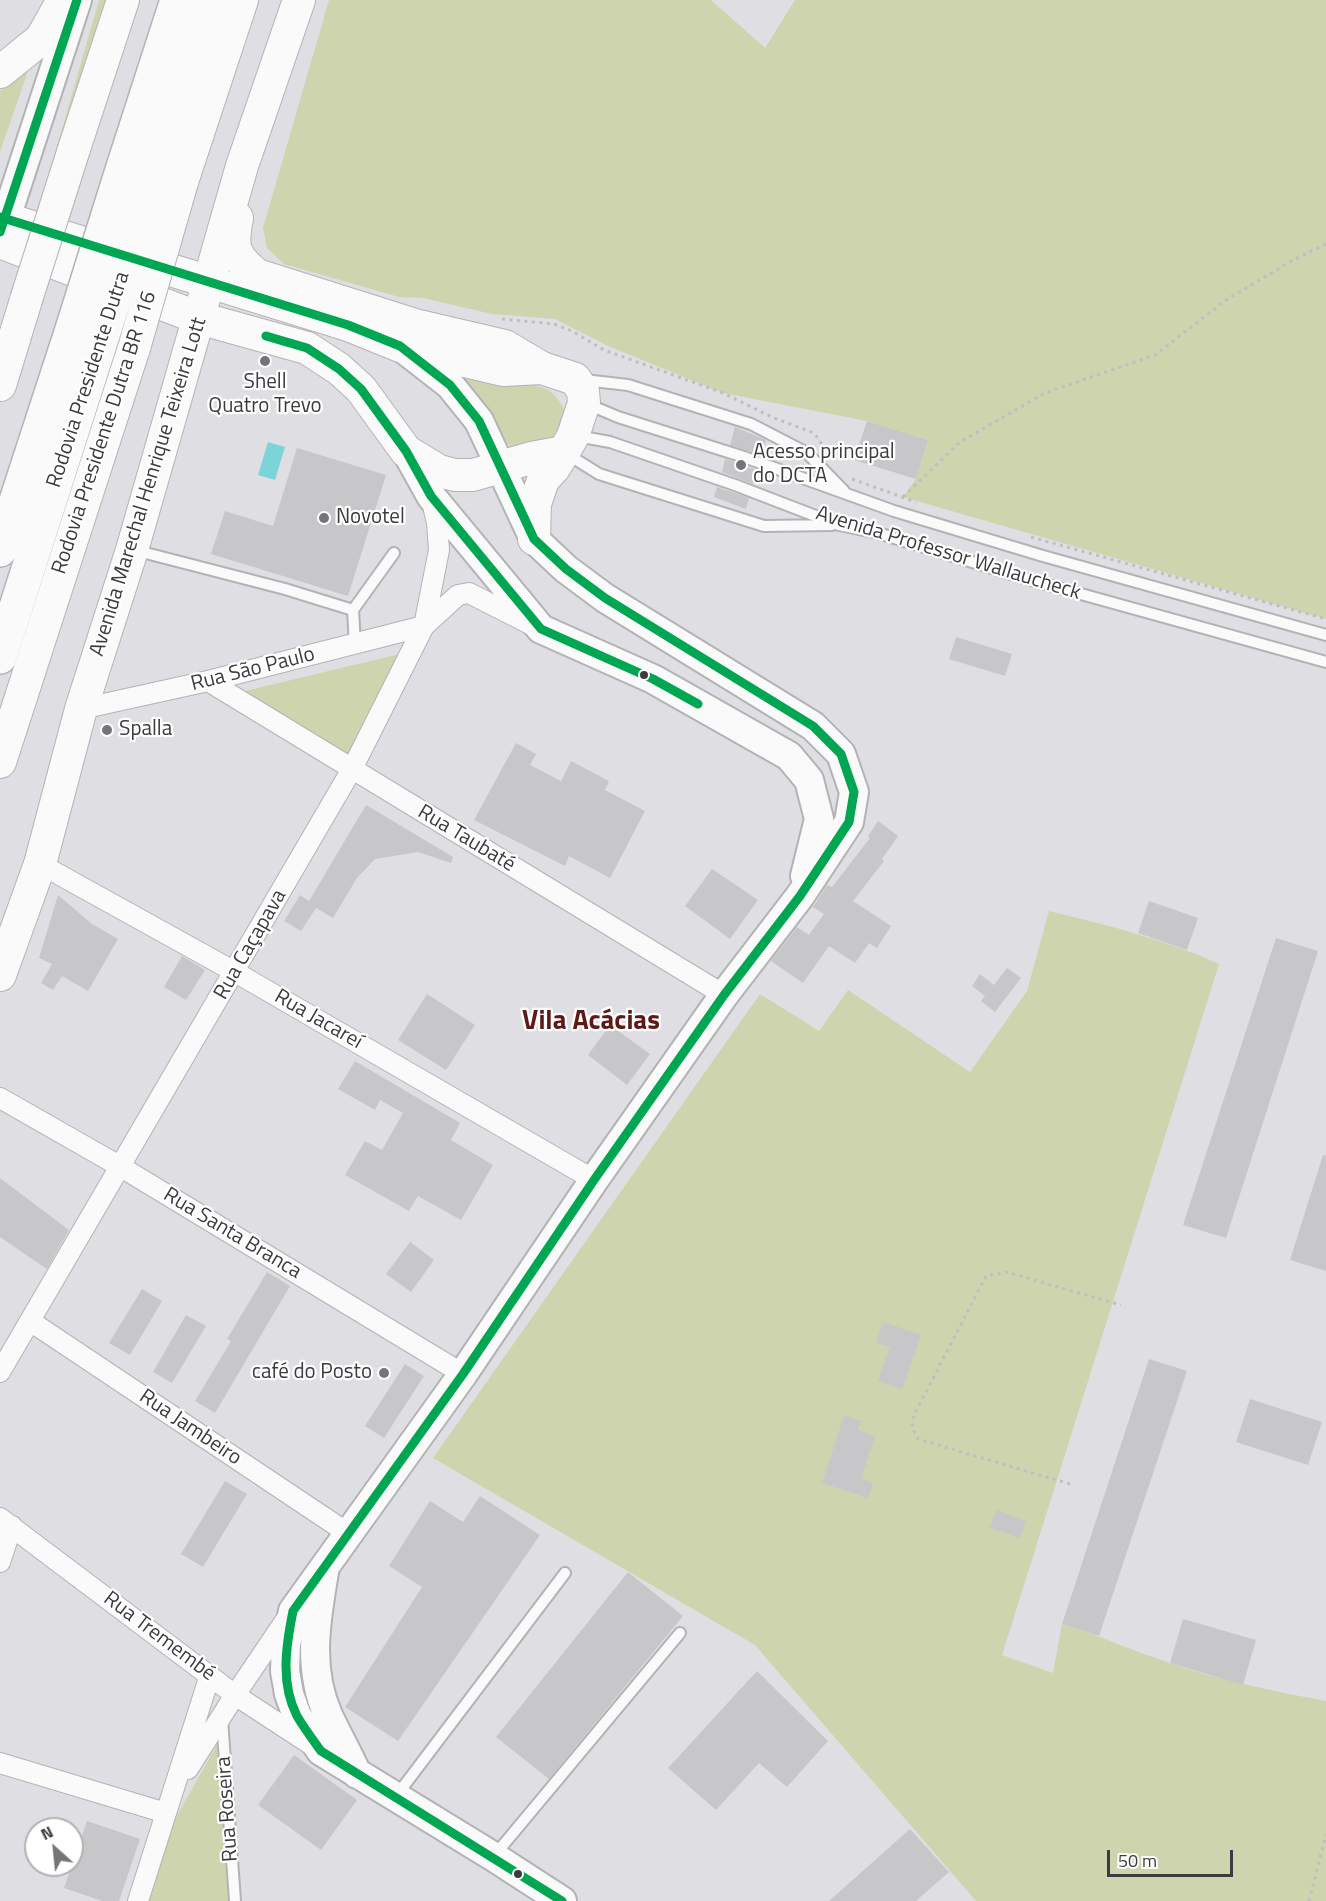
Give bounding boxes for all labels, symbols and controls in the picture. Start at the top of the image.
street label: Rodovia Presidente Dutra [42,269,136,491]
street label: Rodovia Presidente Dutra BR 116 [47,288,163,578]
street label: Avenida Marechal Henrique Teixeira Lott [85,314,213,660]
marker: Shell Quatro Trevo [258,354,272,368]
place label: Shell Quatro Trevo [208,370,322,420]
place label: Acesso principal do DCTA [753,440,895,490]
marker: Acesso principal do DCTA [734,458,748,472]
street label: Avenida Professor Wallaucheck [812,502,1084,606]
place label: Novotel [336,505,405,531]
marker: Novotel [317,511,331,525]
street label: Rua São Paulo [188,642,318,698]
unlabelled marker [638,669,650,681]
place label: Spalla [119,717,172,743]
marker: Spalla [100,723,114,737]
street label: Rua Taubaté [413,800,519,878]
street label: Rua Caçapava [209,886,293,1004]
street label: Rua Jacareí [269,985,367,1055]
district label: Vila Acácias [522,1006,660,1038]
street label: Rua Santa Branca [158,1183,306,1285]
place label: café do Posto [252,1360,372,1386]
marker: café do Posto [377,1366,391,1380]
street label: Rua Jambeiro [134,1385,246,1471]
street label: Rua Tremembé [98,1587,220,1687]
street label: Rua Roseira [212,1755,244,1863]
north arrow [24,1817,84,1877]
text: N [36,1820,57,1846]
scale bar [1110,1838,1236,1876]
text: 50 m [1118,1847,1157,1874]
unlabelled marker [512,1868,524,1880]

